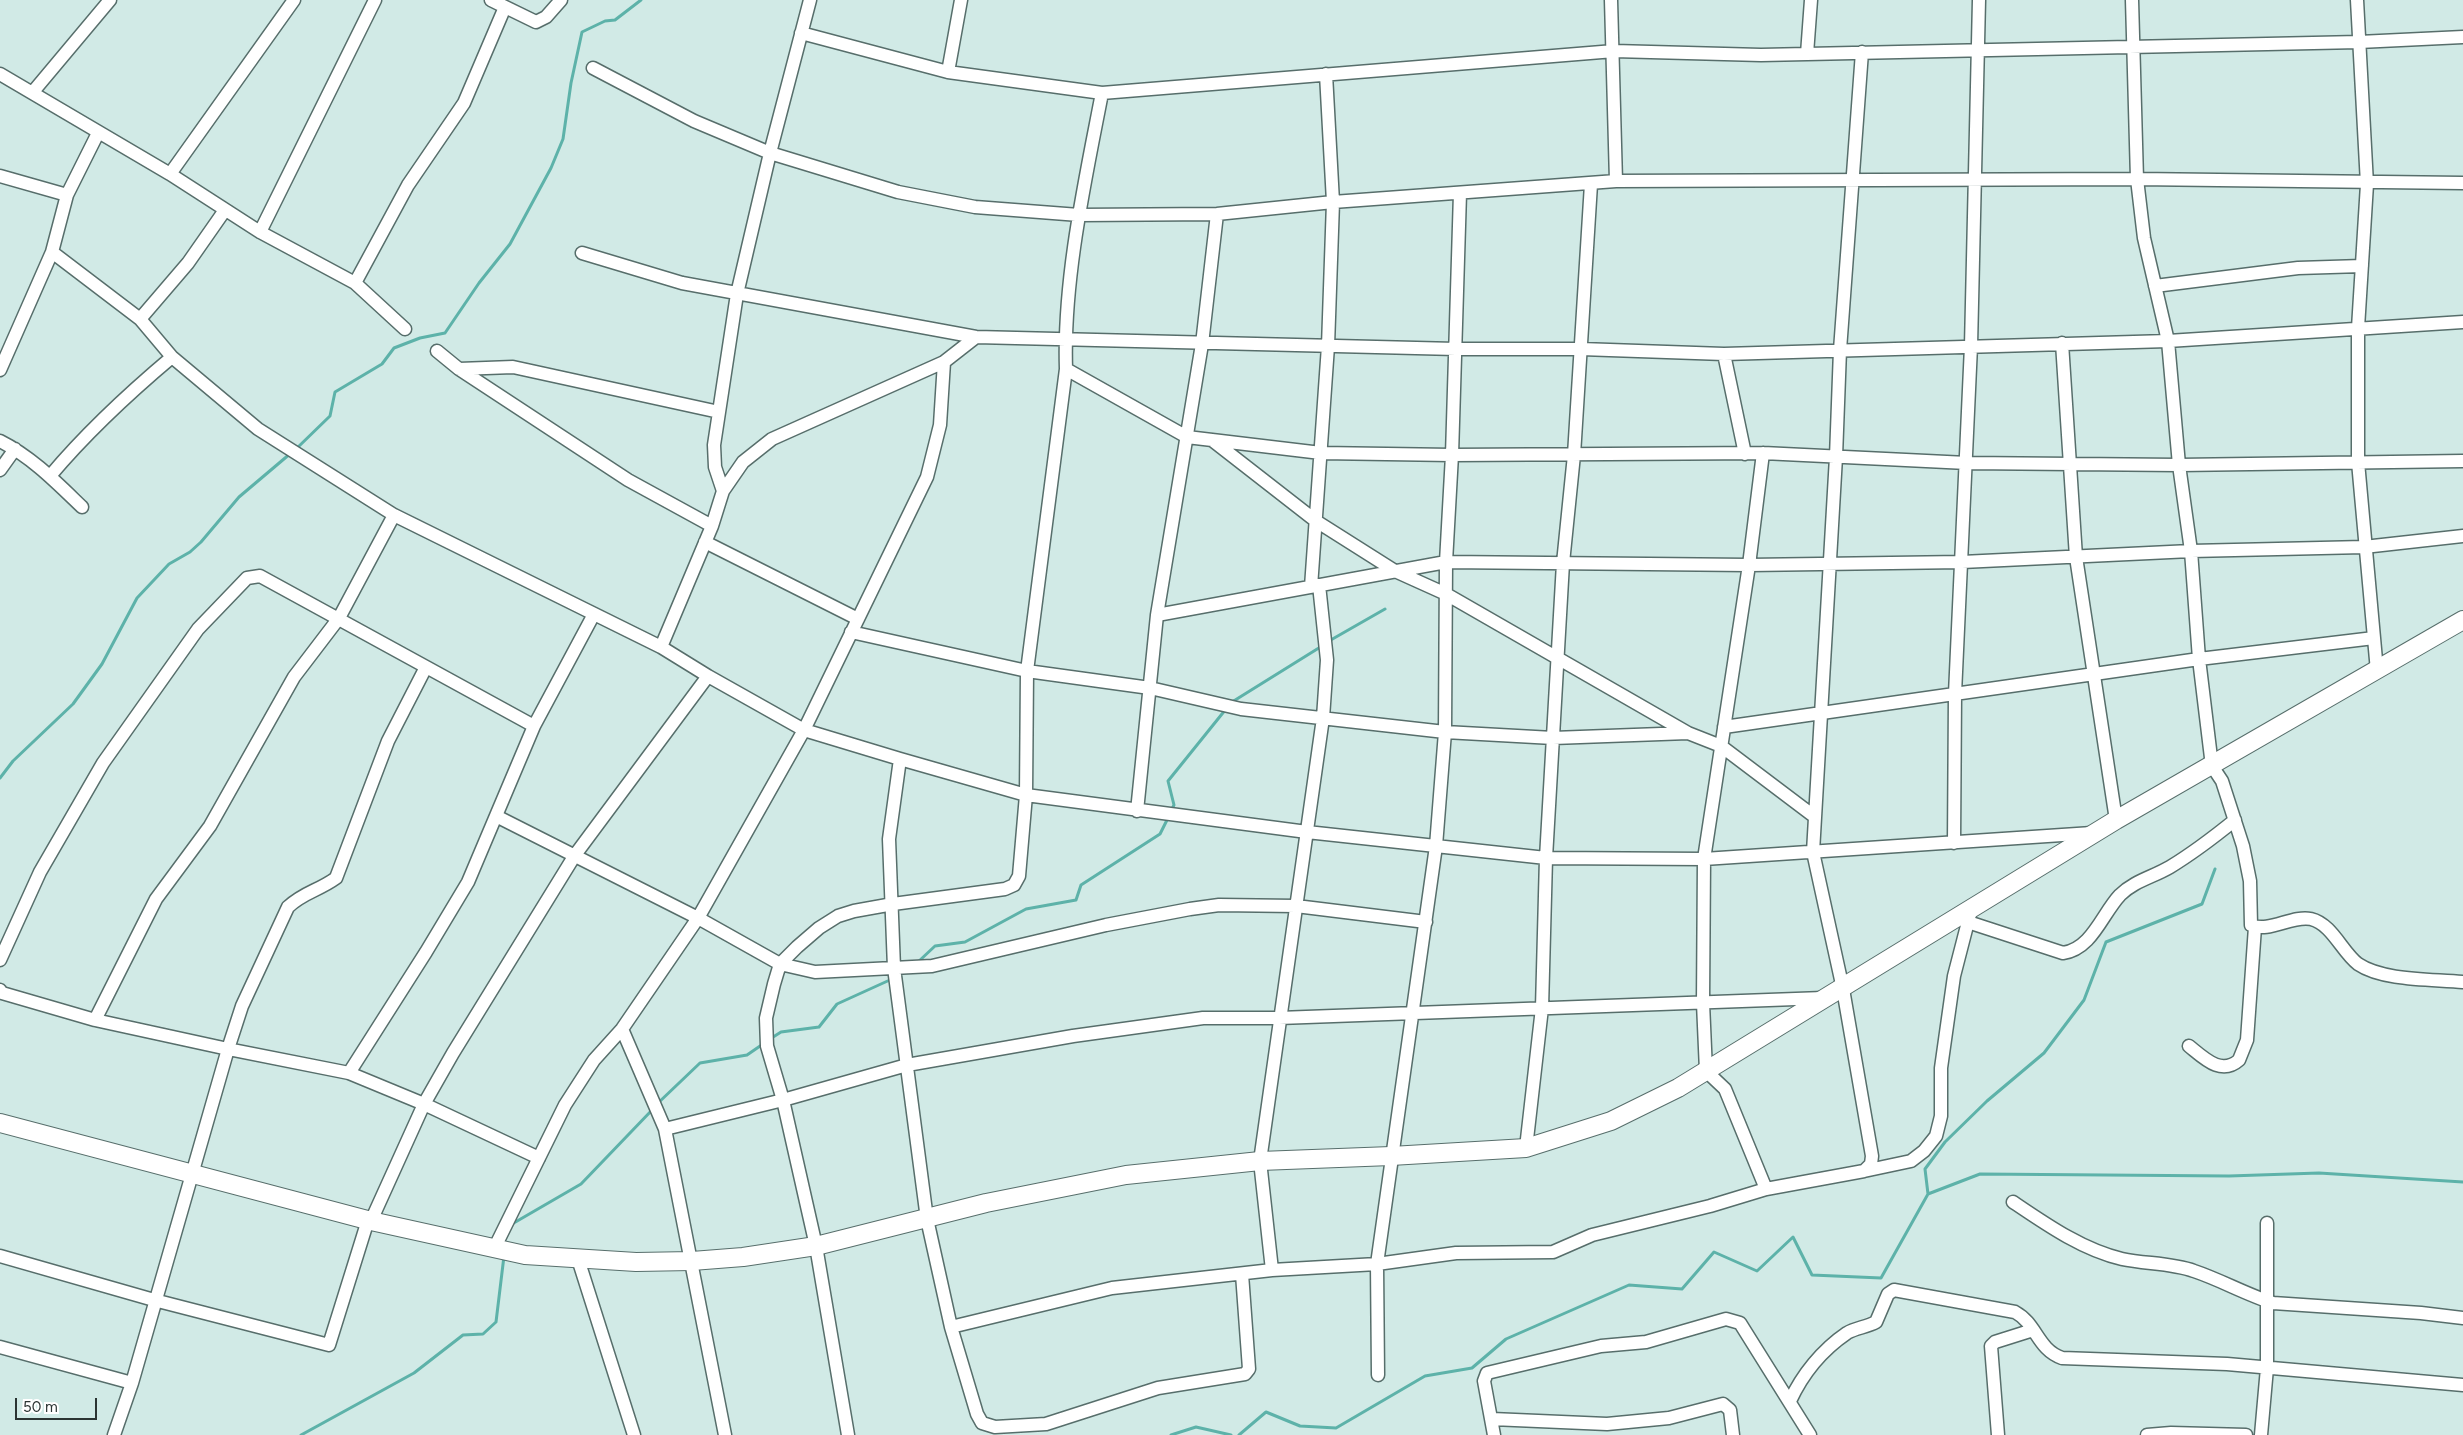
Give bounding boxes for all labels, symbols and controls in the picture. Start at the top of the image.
scale bar [18,1388,100,1420]
text: 50 m [23,1398,58,1416]

